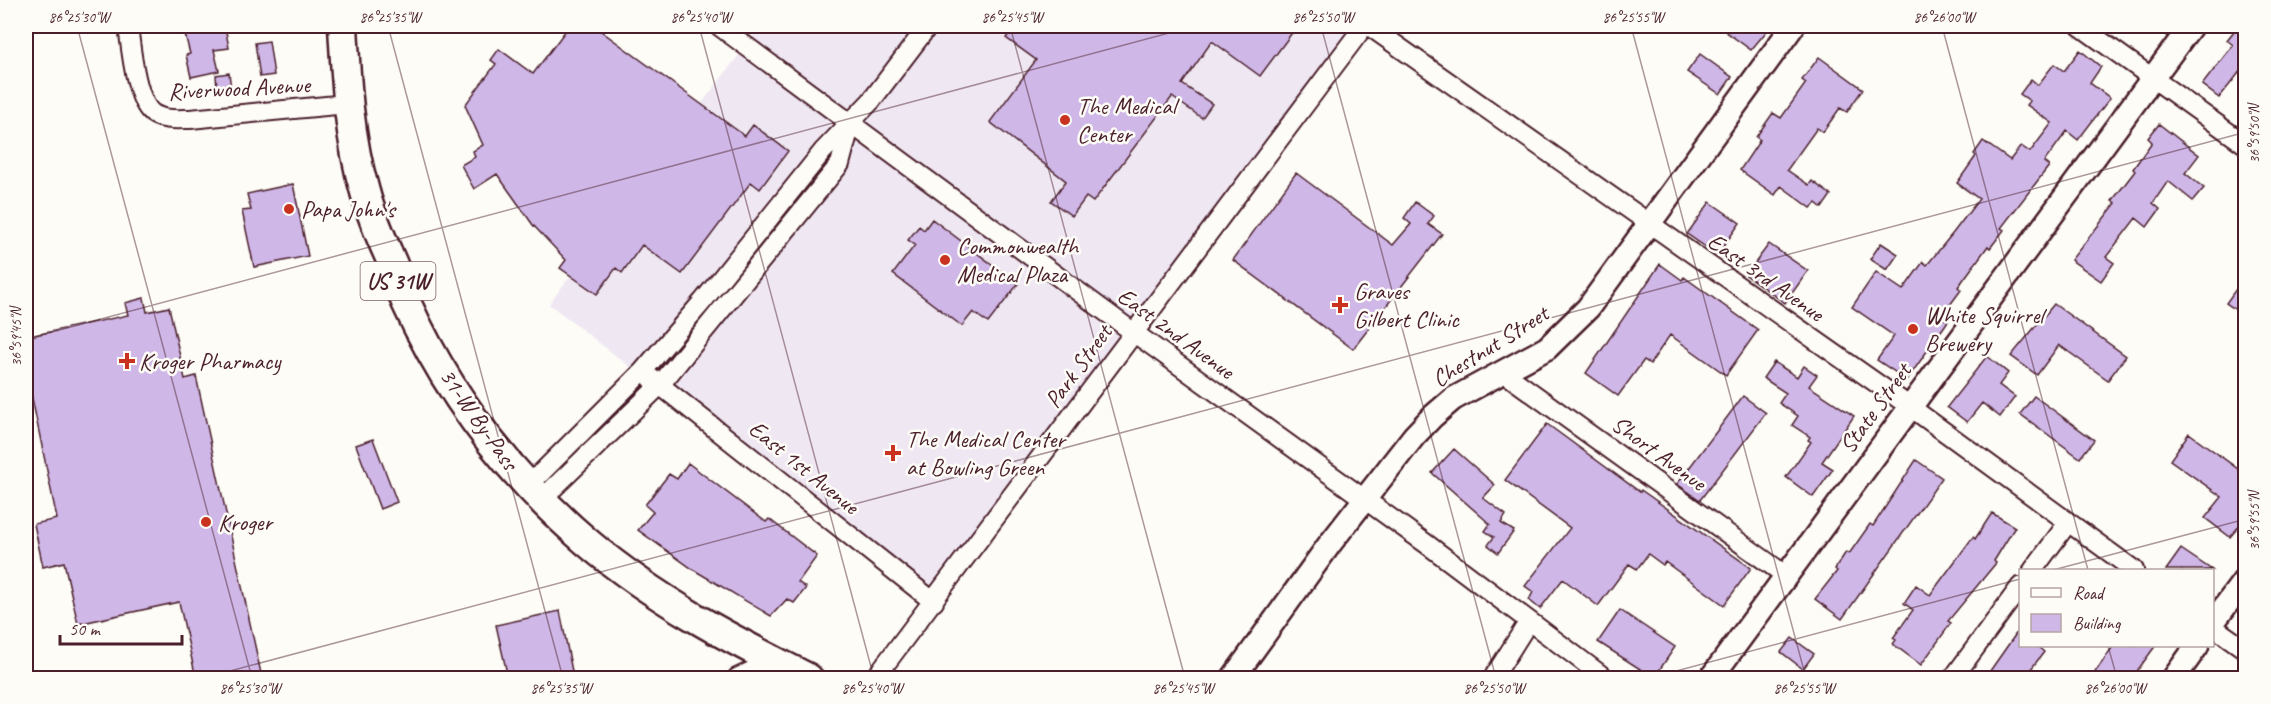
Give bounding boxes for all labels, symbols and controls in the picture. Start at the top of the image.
text: 86°25'30"W [49,8,113,27]
text: 86°25'35"W [360,8,424,27]
text: 86°25'40"W [671,8,735,27]
text: 86°25'45"W [982,8,1046,27]
text: 86°25'50"W [1293,8,1357,27]
text: 86°25'55"W [1603,8,1667,27]
text: 86°26'00"W [1914,8,1978,27]
street label: Riverwood Avenue [167,69,313,107]
place label: The Medical Center [1077,91,1180,149]
text: 36°59'50"N [2245,101,2264,164]
marker: The Medical Center [1058,113,1072,127]
place label: Papa John's [301,194,397,224]
marker: Papa John's [282,202,296,216]
street label: East 3rd Avenue [1702,226,1832,329]
place label: Commonwealth Medical Plaza [957,231,1080,289]
marker: Commonwealth Medical Plaza [938,253,952,267]
road number: US 31W [360,262,436,300]
place label: Graves Gilbert Clinic [1354,276,1460,334]
street label: East 2nd Avenue [1112,281,1242,387]
marker: Graves Gilbert Clinic [1331,296,1349,314]
street label: Chestnut Street [1426,297,1555,394]
place label: White Squirrel Brewery [1925,300,2047,358]
text: 36°59'45"N [7,304,26,367]
street label: Park Street [1038,317,1119,414]
marker: White Squirrel Brewery [1906,322,1920,336]
place label: Kroger Pharmacy [139,346,282,376]
marker: Kroger Pharmacy [120,354,134,368]
street label: State Street [1832,355,1919,459]
street label: 31-W By-Pass [433,362,526,477]
street label: Short Avenue [1606,409,1714,499]
street label: East 1st Avenue [743,413,867,522]
place label: The Medical Center at Bowling Green [906,424,1067,482]
marker: The Medical Center at Bowling Green [884,444,902,462]
text: 36°59'55"N [2245,488,2264,551]
place label: Kroger [218,507,274,537]
marker: Kroger [199,515,213,529]
legend [2019,569,2214,647]
text: Road [2073,582,2106,604]
scale bar [60,608,182,646]
text: Building [2073,612,2122,634]
text: 50 m [69,618,102,640]
text: 86°25'30"W [220,679,284,698]
text: 86°25'35"W [531,679,595,698]
text: 86°25'40"W [842,679,906,698]
text: 86°25'45"W [1153,679,1217,698]
text: 86°25'50"W [1464,679,1528,698]
text: 86°25'55"W [1774,679,1838,698]
text: 86°26'00"W [2085,679,2149,698]

